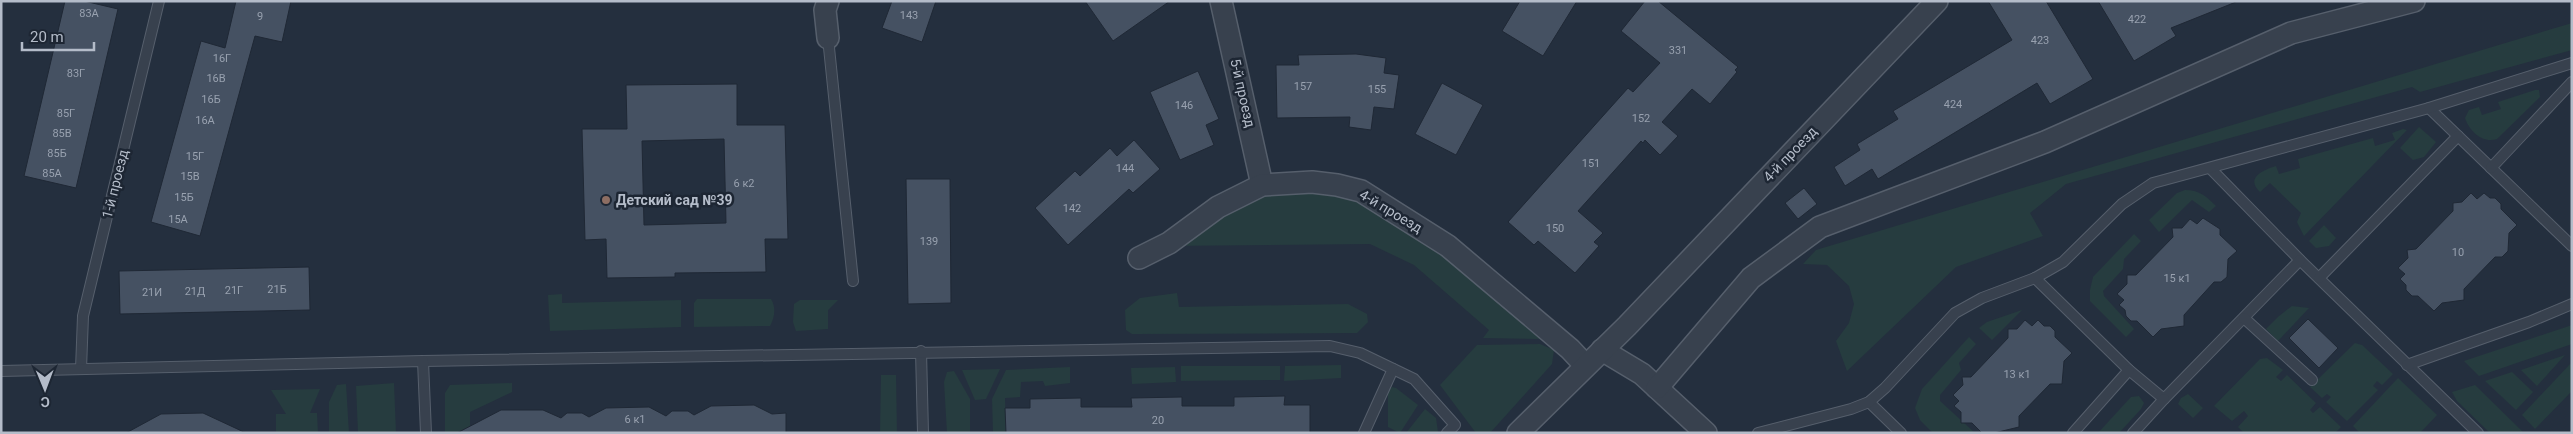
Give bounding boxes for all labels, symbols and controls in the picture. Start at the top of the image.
house number: 83А [79,7,100,20]
house number: 143 [900,9,918,22]
house number: 9 [257,10,263,23]
house number: 422 [2128,13,2146,26]
scale bar [22,20,95,52]
text: 20 m [30,28,64,46]
house number: 423 [2031,34,2049,47]
house number: 331 [1669,44,1687,57]
house number: 16Г [213,52,231,65]
street label: 5-й проезд [1227,57,1259,130]
house number: 83Г [67,67,85,80]
house number: 16В [206,72,226,85]
house number: 157 [1294,80,1312,93]
house number: 155 [1368,83,1386,96]
house number: 16Б [201,93,221,106]
house number: 424 [1944,98,1962,111]
house number: 146 [1175,99,1193,112]
house number: 85Г [57,107,75,120]
house number: 152 [1632,112,1650,125]
house number: 16А [195,114,216,127]
street label: 4-й проезд [1760,123,1821,185]
house number: 85В [52,127,72,140]
house number: 85Б [47,147,67,160]
street label: 1-й проезд [99,147,131,220]
house number: 15Г [186,150,204,163]
house number: 151 [1582,157,1600,170]
house number: 144 [1116,162,1134,175]
house number: 85А [42,167,63,180]
house number: 15В [180,170,200,183]
house number: 6 к2 [733,177,755,190]
street label: 4-й проезд [1357,186,1426,236]
house number: 15Б [174,191,194,204]
place label: Детский сад №39 [616,192,732,208]
marker: Детский сад №39 [600,194,612,206]
house number: 142 [1063,202,1081,215]
house number: 15А [168,213,189,226]
house number: 150 [1546,222,1564,235]
house number: 139 [920,235,938,248]
house number: 10 [2452,246,2464,259]
house number: 15 к1 [2163,272,2191,285]
house number: 21Б [267,283,287,296]
house number: 21Г [225,284,243,297]
house number: 21Д [185,285,205,298]
house number: 21И [142,286,162,299]
north arrow [20,364,70,414]
house number: 13 к1 [2003,368,2031,381]
text: С [41,394,50,410]
house number: 6 к1 [624,413,646,426]
house number: 20 [1152,414,1164,427]

